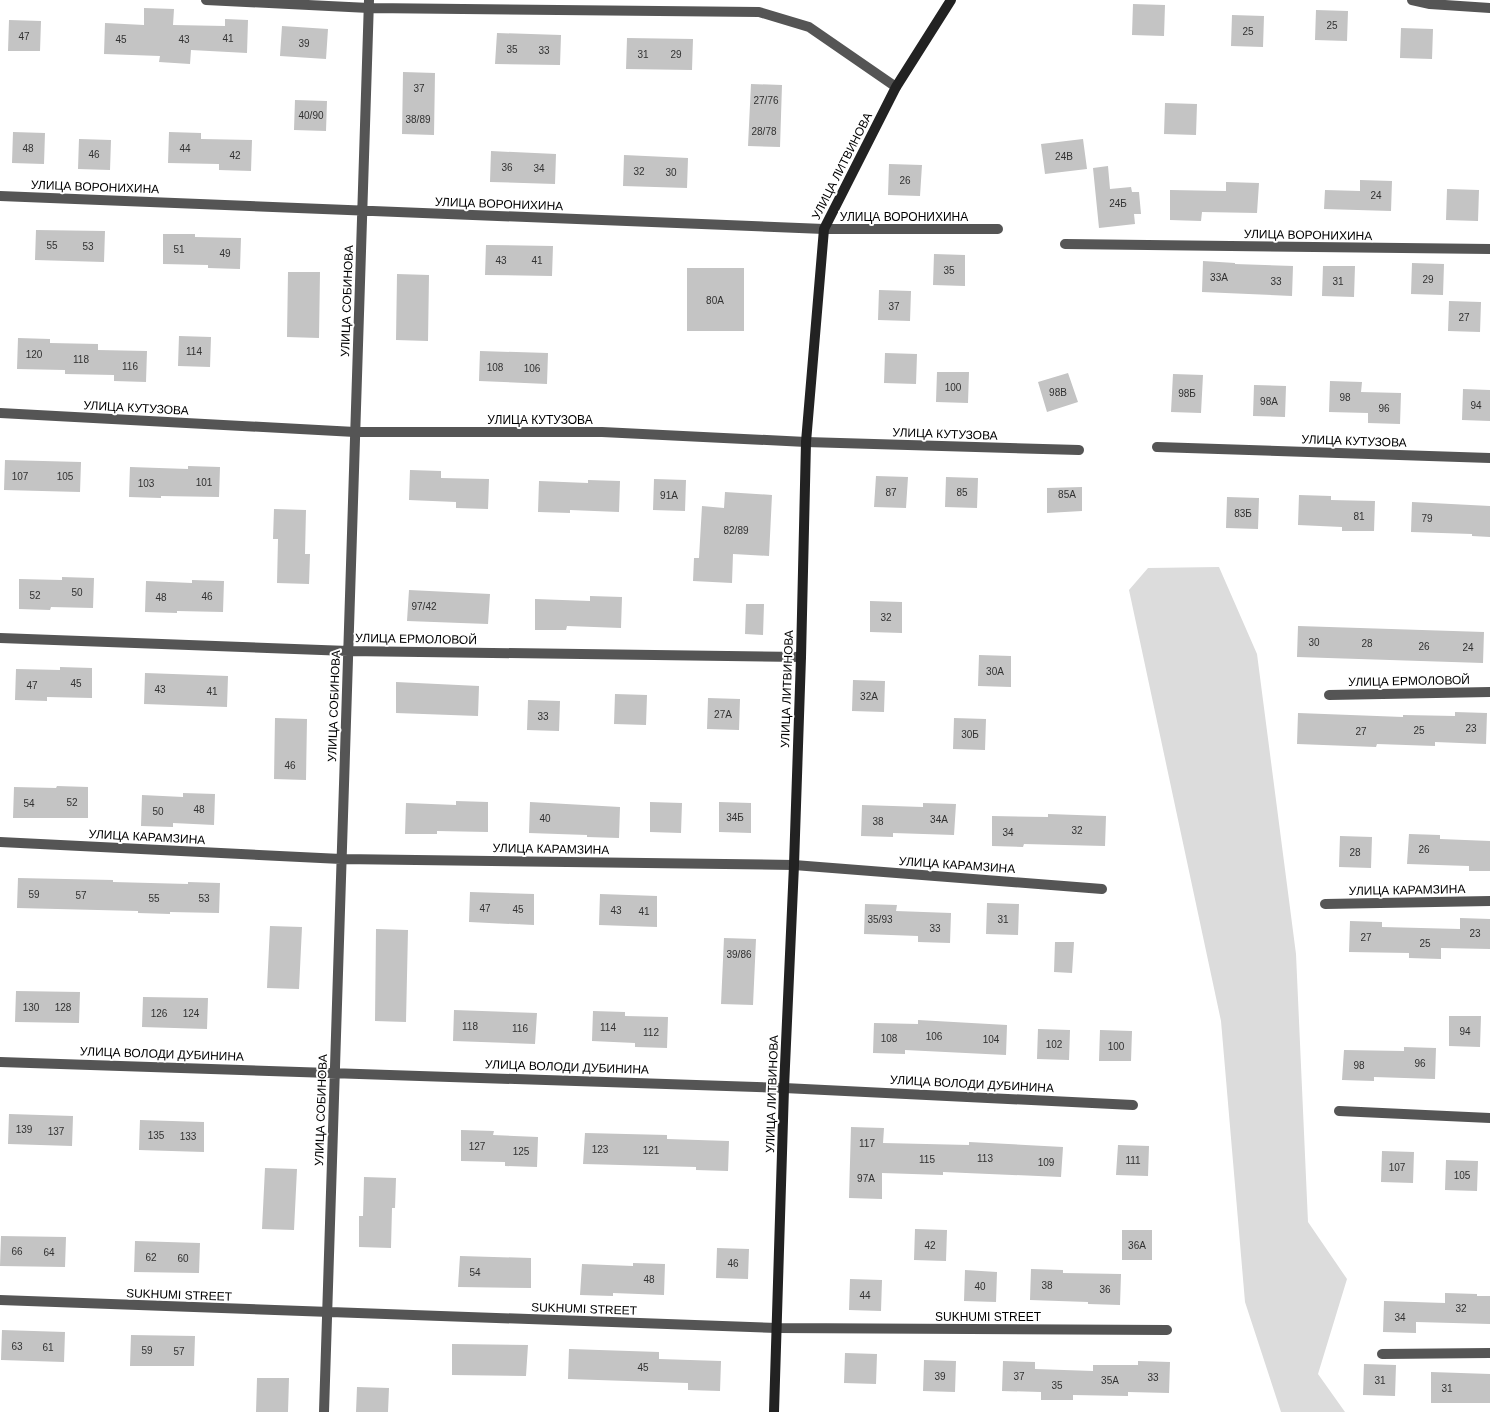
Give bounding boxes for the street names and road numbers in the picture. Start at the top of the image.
street label: УЛИЦА ЛИТВИНОВА [809,110,875,222]
street label: УЛИЦА ВОРОНИХИНА [31,178,159,196]
street label: УЛИЦА ВОРОНИХИНА [435,195,563,213]
street label: УЛИЦА ВОРОНИХИНА [840,210,968,224]
street label: УЛИЦА ВОРОНИХИНА [1244,227,1372,243]
street label: УЛИЦА СОБИНОВА [338,245,356,357]
street label: УЛИЦА КУТУЗОВА [83,398,189,418]
street label: УЛИЦА КУТУЗОВА [487,413,593,427]
street label: УЛИЦА КУТУЗОВА [892,425,998,443]
street label: УЛИЦА КУТУЗОВА [1301,432,1407,450]
street label: УЛИЦА ЕРМОЛОВОЙ [355,630,477,647]
street label: УЛИЦА ЛИТВИНОВА [778,630,796,748]
street label: УЛИЦА СОБИНОВА [325,650,343,762]
street label: УЛИЦА ЕРМОЛОВОЙ [1348,672,1470,689]
street label: УЛИЦА КАРАМЗИНА [88,827,206,847]
street label: УЛИЦА КАРАМЗИНА [493,841,609,857]
street label: УЛИЦА КАРАМЗИНА [898,854,1016,876]
street label: УЛИЦА КАРАМЗИНА [1349,882,1465,898]
street label: УЛИЦА ЛИТВИНОВА [763,1035,781,1153]
street label: УЛИЦА ВОЛОДИ ДУБИНИНА [80,1044,244,1064]
street label: УЛИЦА СОБИНОВА [312,1054,330,1166]
street label: УЛИЦА ВОЛОДИ ДУБИНИНА [485,1057,649,1077]
street label: УЛИЦА ВОЛОДИ ДУБИНИНА [890,1073,1054,1095]
street label: SUKHUMI STREET [126,1286,233,1304]
street label: SUKHUMI STREET [531,1300,638,1318]
street label: SUKHUMI STREET [935,1310,1042,1324]

